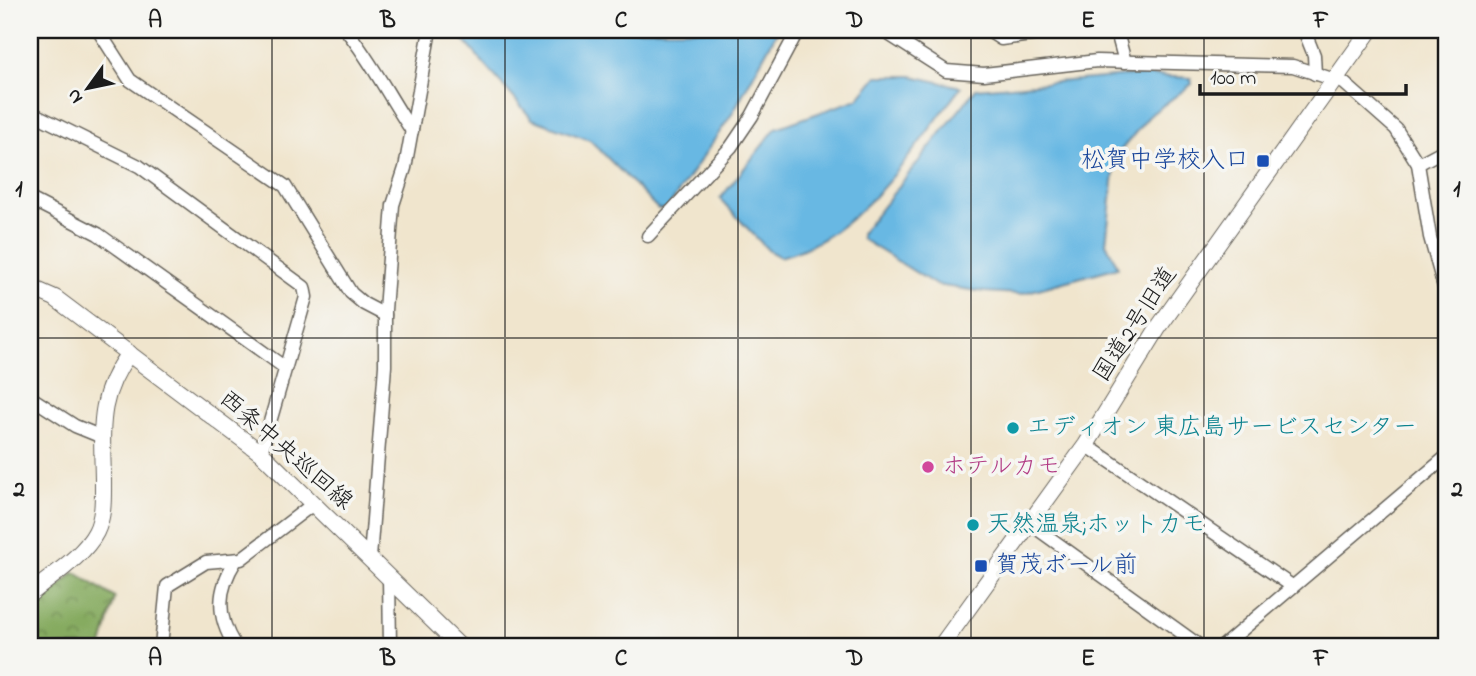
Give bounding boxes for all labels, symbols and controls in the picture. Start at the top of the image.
text: A [148,5,162,38]
text: B [379,5,396,38]
text: C [615,5,628,38]
text: D [846,5,863,38]
text: E [1081,5,1095,38]
text: F [1313,5,1329,38]
north arrow [52,52,122,122]
scale bar [1200,52,1406,96]
text: 100 m [1210,64,1256,94]
text: N [61,83,91,109]
place label: 松賀中学校入口 [1081,144,1249,179]
marker: 松賀中学校入口 [1255,153,1271,169]
text: 1 [15,174,23,207]
text: 1 [1453,174,1461,207]
street label: 国道2号旧道 [1085,260,1187,390]
street label: 西条中央巡回線 [210,383,360,519]
place label: エディオン 東広島サービスセンター [1027,411,1417,446]
marker: エディオン 東広島サービスセンター [1005,420,1021,436]
place label: ホテルカモ [942,450,1061,485]
marker: ホテルカモ [920,459,936,475]
text: 2 [12,474,25,507]
text: 2 [1450,474,1463,507]
place label: 天然温泉;ホットカモ [987,508,1206,543]
marker: 天然温泉;ホットカモ [965,517,981,533]
place label: 賀茂ボール前 [995,549,1138,584]
marker: 賀茂ボール前 [973,558,989,574]
text: A [148,643,162,676]
text: B [379,643,396,676]
text: C [615,643,628,676]
text: D [846,643,863,676]
text: E [1081,643,1095,676]
text: F [1313,643,1329,676]

